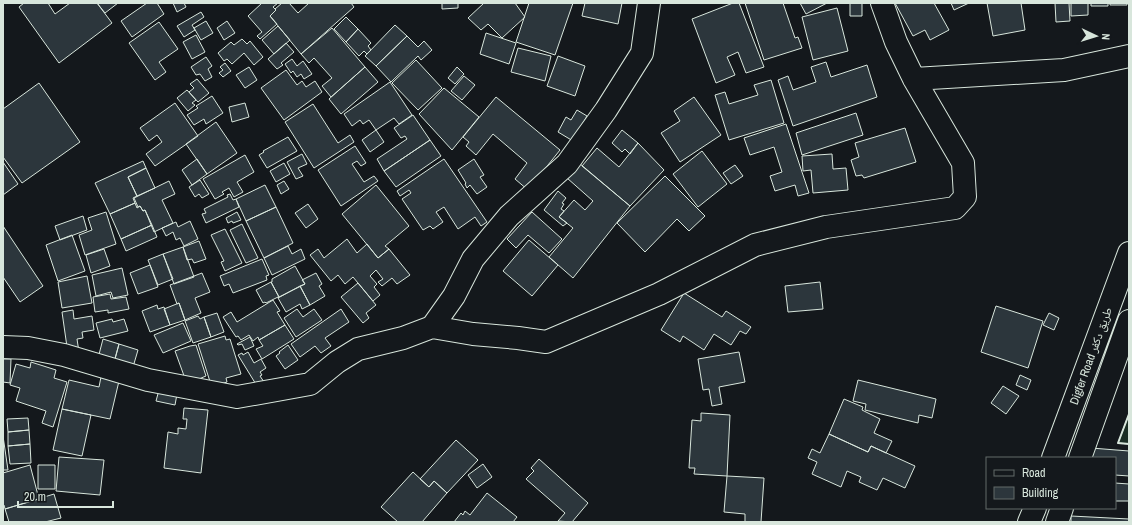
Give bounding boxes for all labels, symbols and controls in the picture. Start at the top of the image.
north arrow [1076,16,1116,56]
text: N [1099,33,1113,40]
street label: Digfer Road طريق دكفر [1066,305,1116,407]
legend [986,457,1116,509]
text: Road [1022,465,1046,481]
scale bar [18,483,113,509]
text: Building [1022,485,1059,501]
text: 20 m [24,489,46,505]

